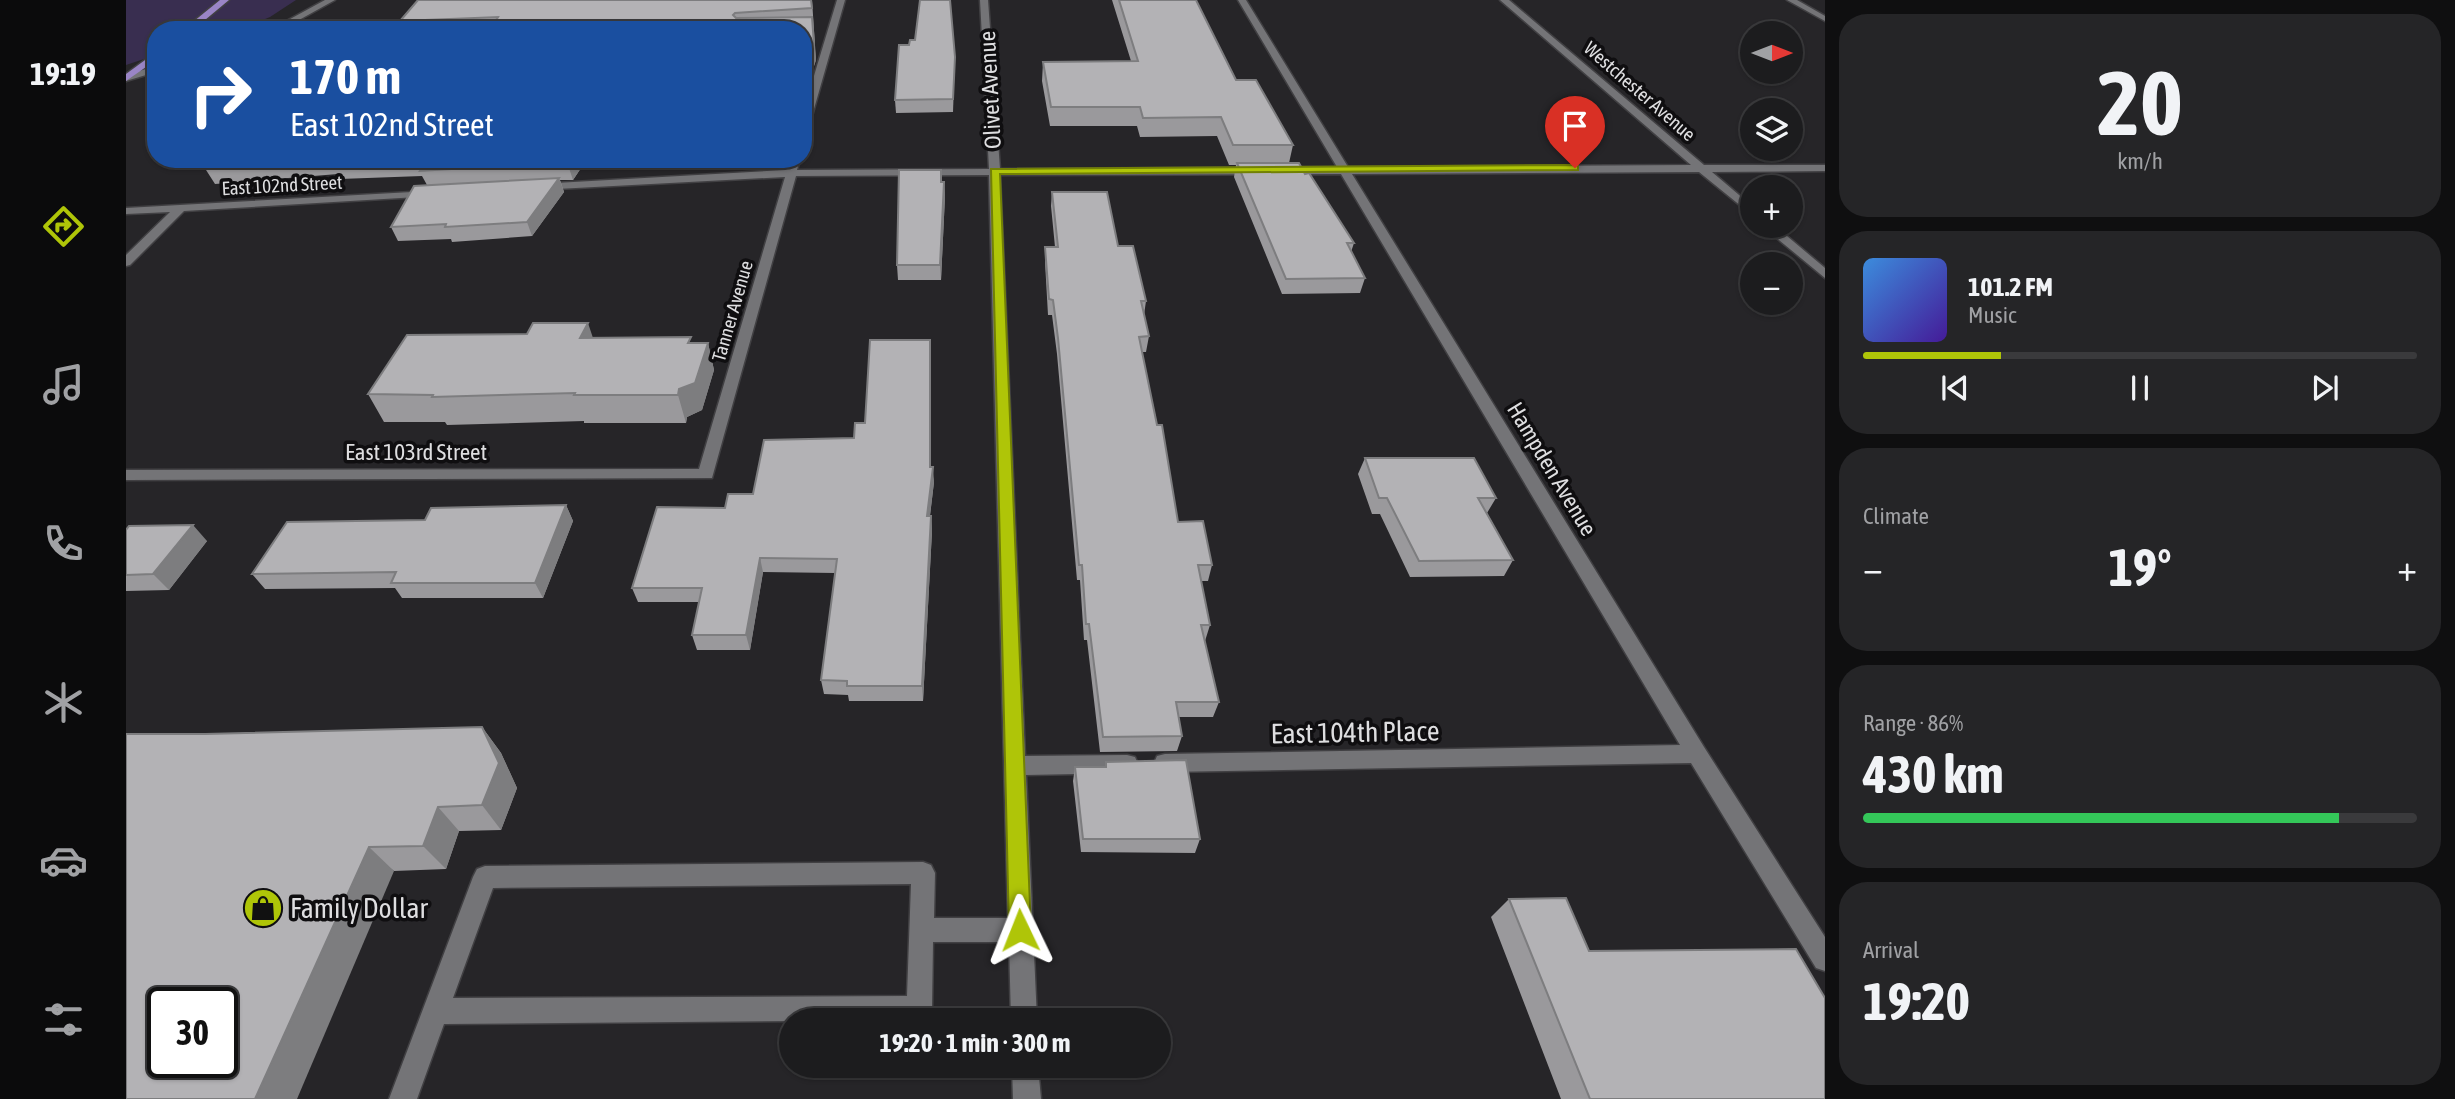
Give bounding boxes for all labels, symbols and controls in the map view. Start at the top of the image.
north arrow [1740,21,1802,84]
map controls [1740,21,1803,315]
street label: Olivet Avenue [974,30,1006,150]
street label: Westchester Avenue [1580,37,1700,145]
text: 170 m [290,48,401,104]
icon: right [175,49,266,140]
text: 20 [2097,50,2183,154]
text: 19:19 [30,55,96,92]
pin [1545,96,1605,168]
button: layers [1740,98,1803,161]
text: East 102nd Street [290,106,494,143]
icon: arrive [1556,107,1594,145]
text: km/h [2117,148,2163,174]
street label: East 102nd Street [221,171,343,199]
button: + [1740,175,1803,238]
icon: directions [39,202,88,251]
button: − [1740,252,1803,315]
street label: Tanner Avenue [707,258,757,364]
text: 101.2 FM [1968,272,2053,302]
text: Music [1968,302,2016,328]
icon: music [39,360,88,409]
icon: previous [1936,369,1974,407]
icon: pause [2121,369,2159,407]
icon: next [2306,369,2344,407]
street label: Hampden Avenue [1502,398,1602,540]
street label: East 103rd Street [345,439,487,465]
text: Climate [1863,503,1929,529]
icon: phone [39,519,88,568]
text: 19° [2108,537,2172,597]
text: − [1863,546,1883,589]
text: + [2397,546,2417,589]
icon: climate [39,678,88,727]
text: Range · 86% [1863,710,1963,736]
street label: East 104th Place [1270,715,1440,749]
text: 430 km [1863,744,2004,804]
icon: car [39,836,88,885]
shop icon: Family Dollar [242,887,284,929]
place label: Family Dollar [290,892,429,924]
position arrow [983,893,1057,967]
text: Arrival [1863,937,1919,963]
text: 19:20 [1863,971,1970,1031]
speed limit sign: 30 [147,987,238,1078]
icon: filters [39,995,88,1044]
text: 19:20 · 1 min · 300 m [880,1028,1070,1058]

